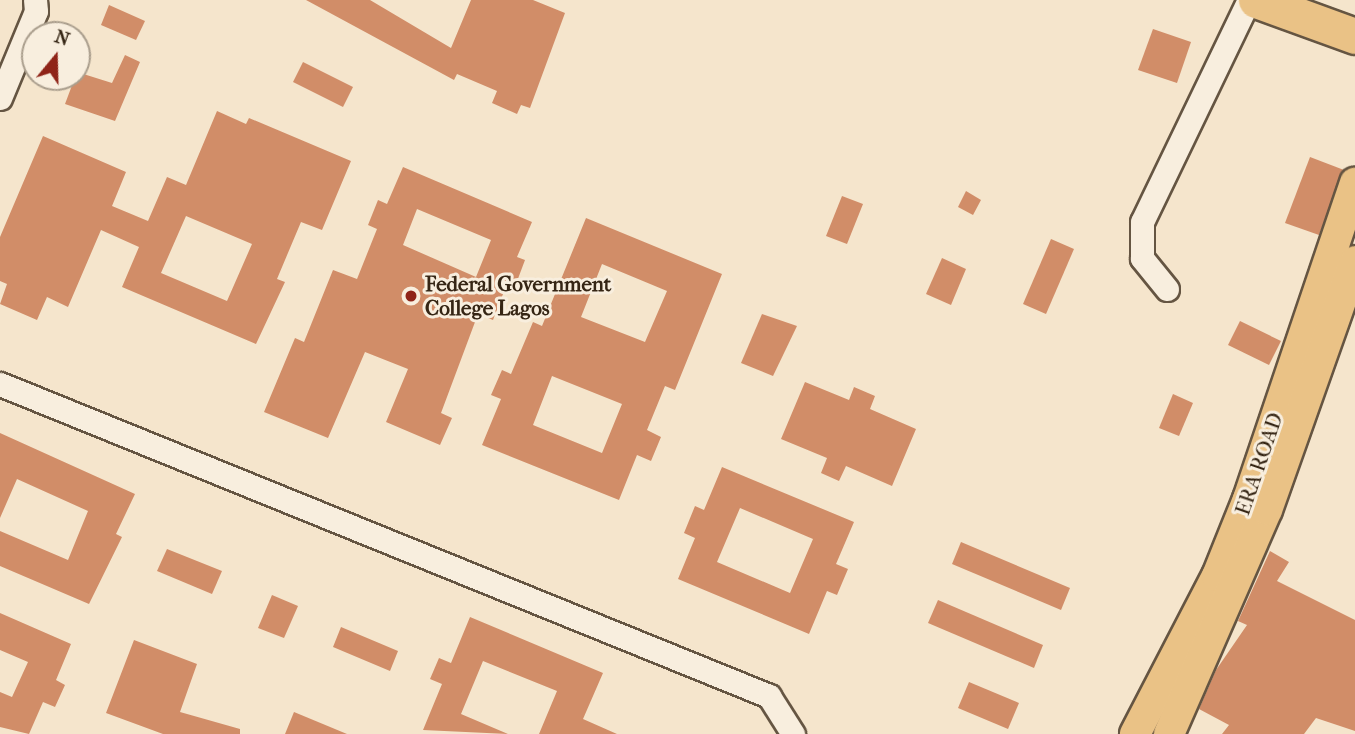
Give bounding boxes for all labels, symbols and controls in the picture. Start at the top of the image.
north arrow [21,21,91,91]
text: N [52,25,73,51]
place label: Federal Government College Lagos [425,271,611,321]
marker: Federal Government College Lagos [403,288,419,304]
street label: ERA ROAD [1230,409,1288,519]

